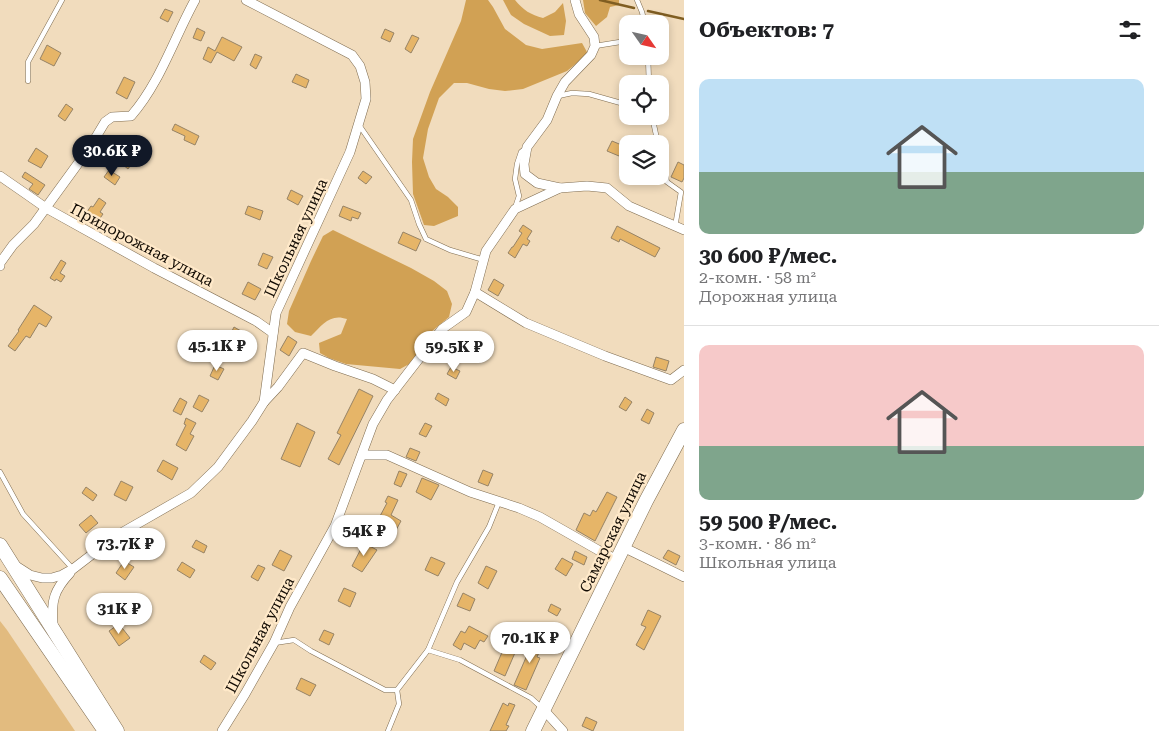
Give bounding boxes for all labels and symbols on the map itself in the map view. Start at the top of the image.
north arrow [619,15,669,65]
pin: 30.6K ₽ [66,134,158,177]
street label: Школьная улица [261,176,331,300]
street label: Придорожная улица [67,200,217,290]
pin: 45.1K ₽ [171,330,263,372]
pin: 59.5K ₽ [408,330,500,373]
street label: Самарская улица [576,468,650,596]
pin: 54K ₽ [329,514,399,557]
pin: 73.7K ₽ [79,528,171,570]
street label: Школьная улица [222,574,298,696]
pin: 31K ₽ [84,592,154,635]
pin: 70.1K ₽ [484,622,576,664]

